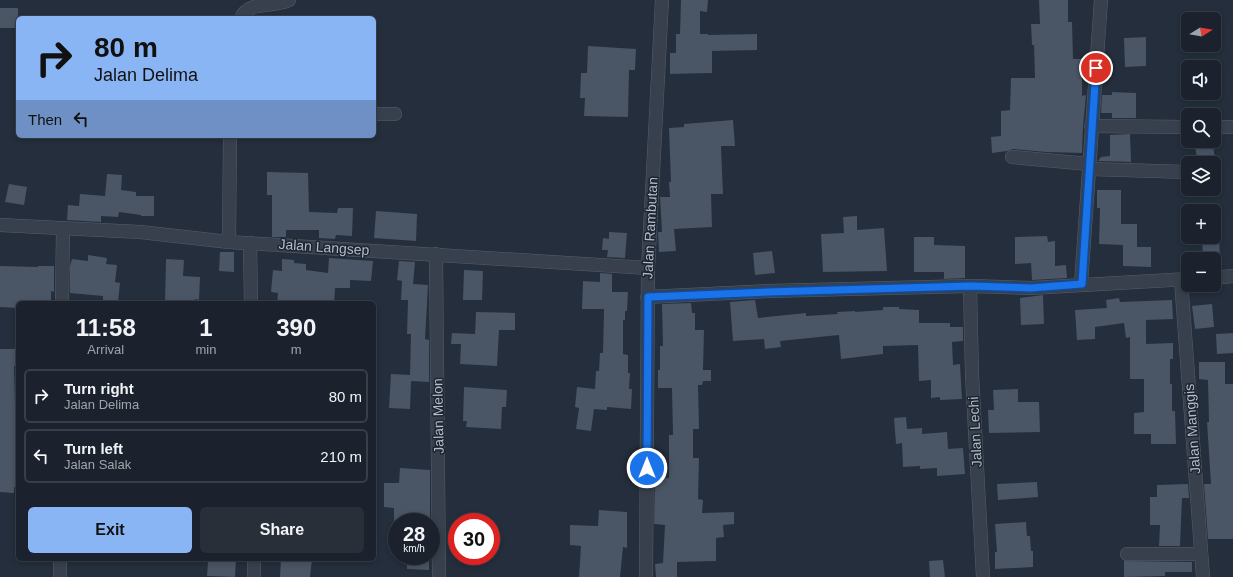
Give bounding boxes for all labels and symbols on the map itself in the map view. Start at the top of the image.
north arrow [1181,12,1221,52]
pin [1079,51,1113,85]
street label: Jalan Rambutan [639,177,661,279]
street label: Jalan Langsep [278,236,370,258]
street label: Jalan Melon [429,378,447,454]
street label: Jalan Manggis [1181,383,1203,475]
street label: Jalan Lechi [965,396,985,468]
position arrow [626,447,668,489]
speed limit sign: 30 [448,513,500,565]

